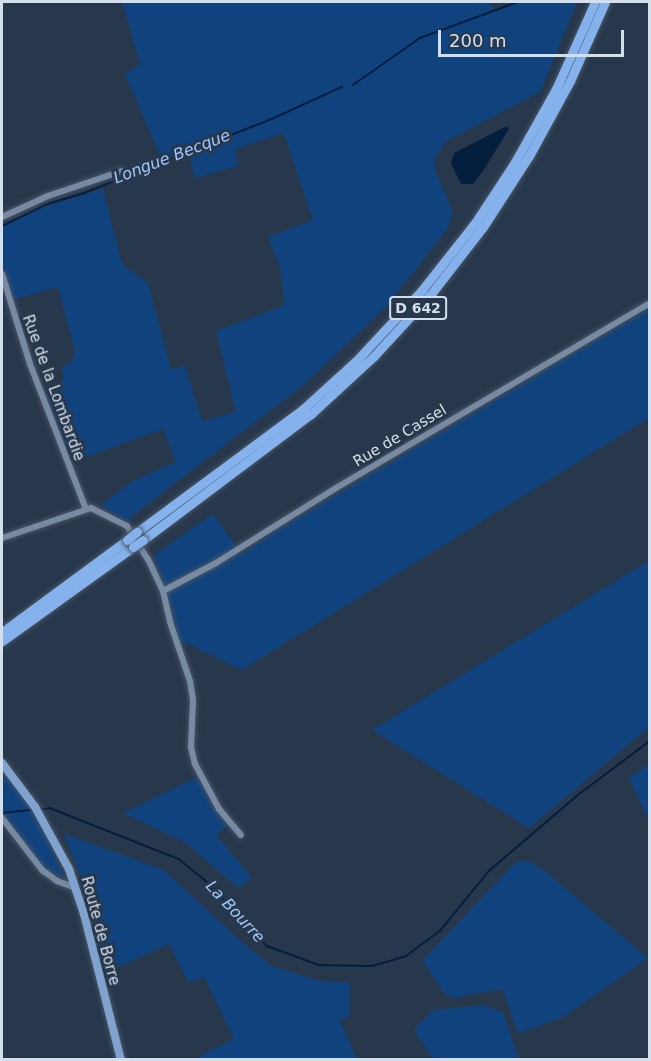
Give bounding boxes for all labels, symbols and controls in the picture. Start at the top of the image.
scale bar [441,18,627,56]
text: 200 m [449,30,507,51]
water label: Longue Becque [111,126,233,188]
road number: D 642 [388,297,448,319]
street label: Rue de la Lombardie [18,312,88,464]
street label: Rue de Cassel [350,401,450,471]
street label: Route de Borre [77,874,123,988]
water label: La Bourre [201,877,269,947]

